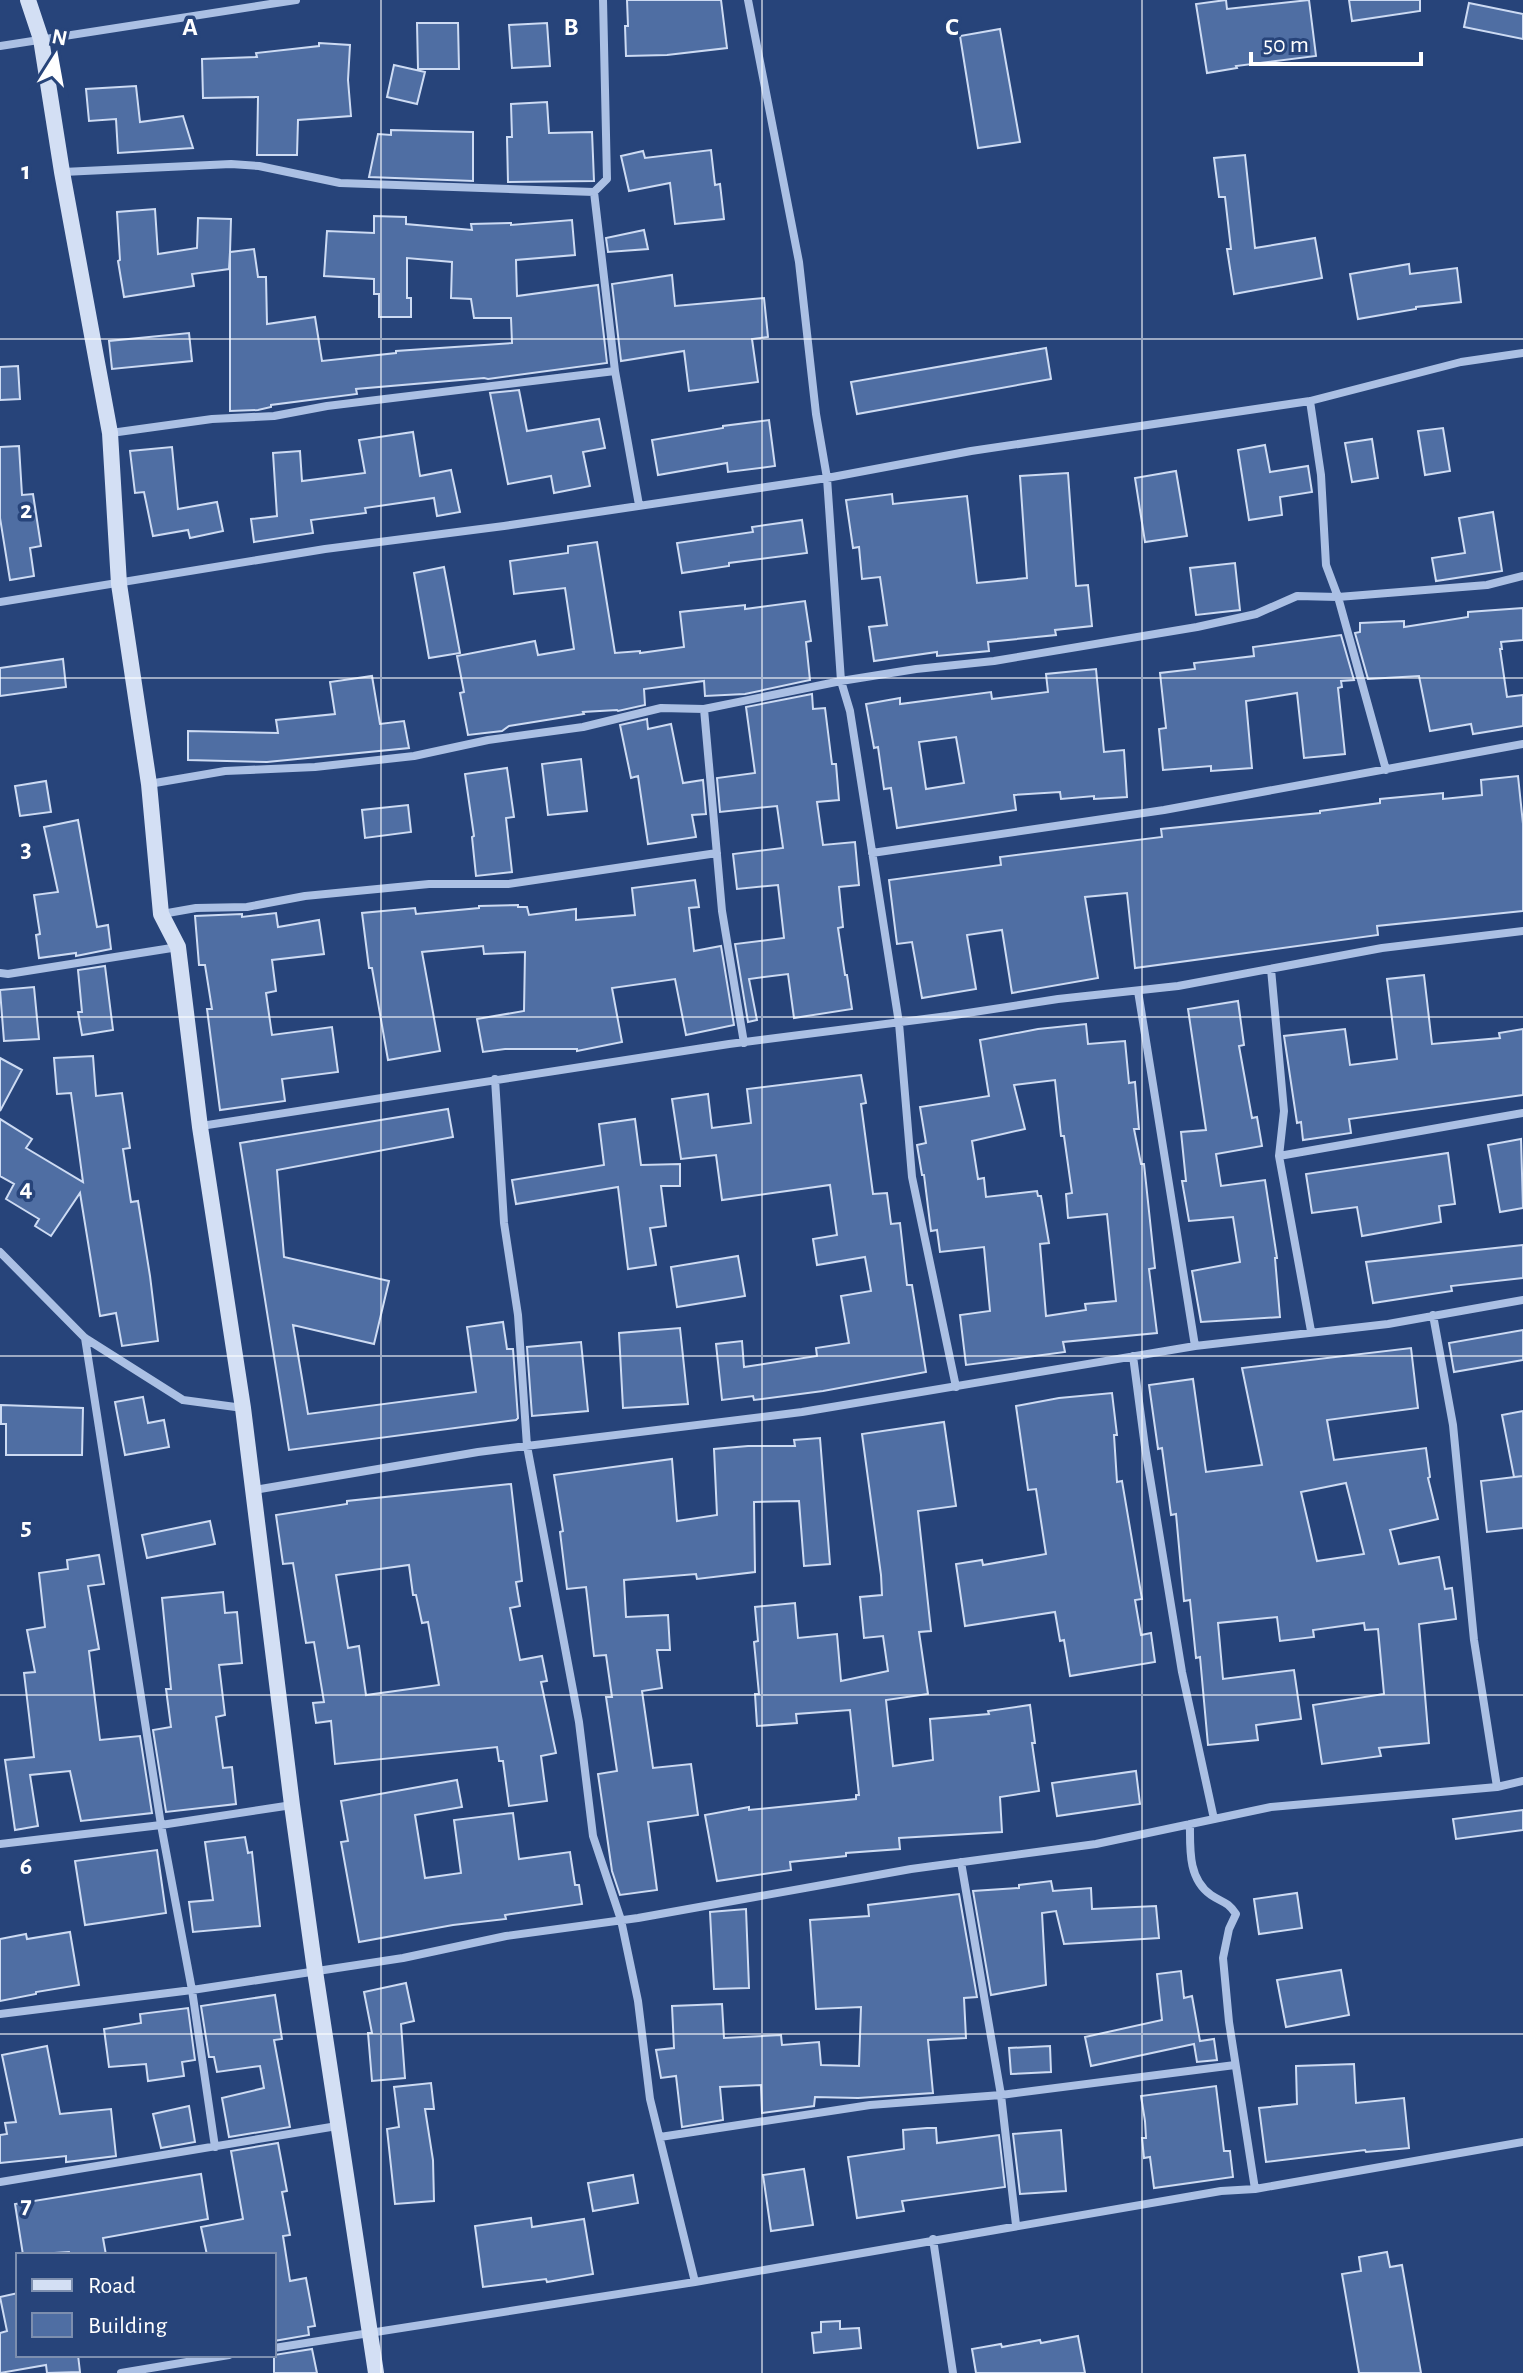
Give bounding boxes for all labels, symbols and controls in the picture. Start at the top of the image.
text: A [182,14,198,40]
text: B [563,14,579,40]
text: C [945,14,959,40]
north arrow [16,16,96,96]
scale bar [1251,16,1421,66]
text: N [50,25,69,50]
text: 50 m [1263,33,1309,57]
text: 1 [21,158,31,184]
text: 2 [20,497,32,523]
text: 3 [20,836,32,862]
text: 4 [19,1175,33,1201]
text: 5 [20,1514,32,1540]
text: 6 [20,1853,32,1879]
text: 7 [20,2192,32,2218]
legend [16,2253,276,2357]
text: Road [88,2274,136,2298]
text: Building [88,2314,167,2338]

